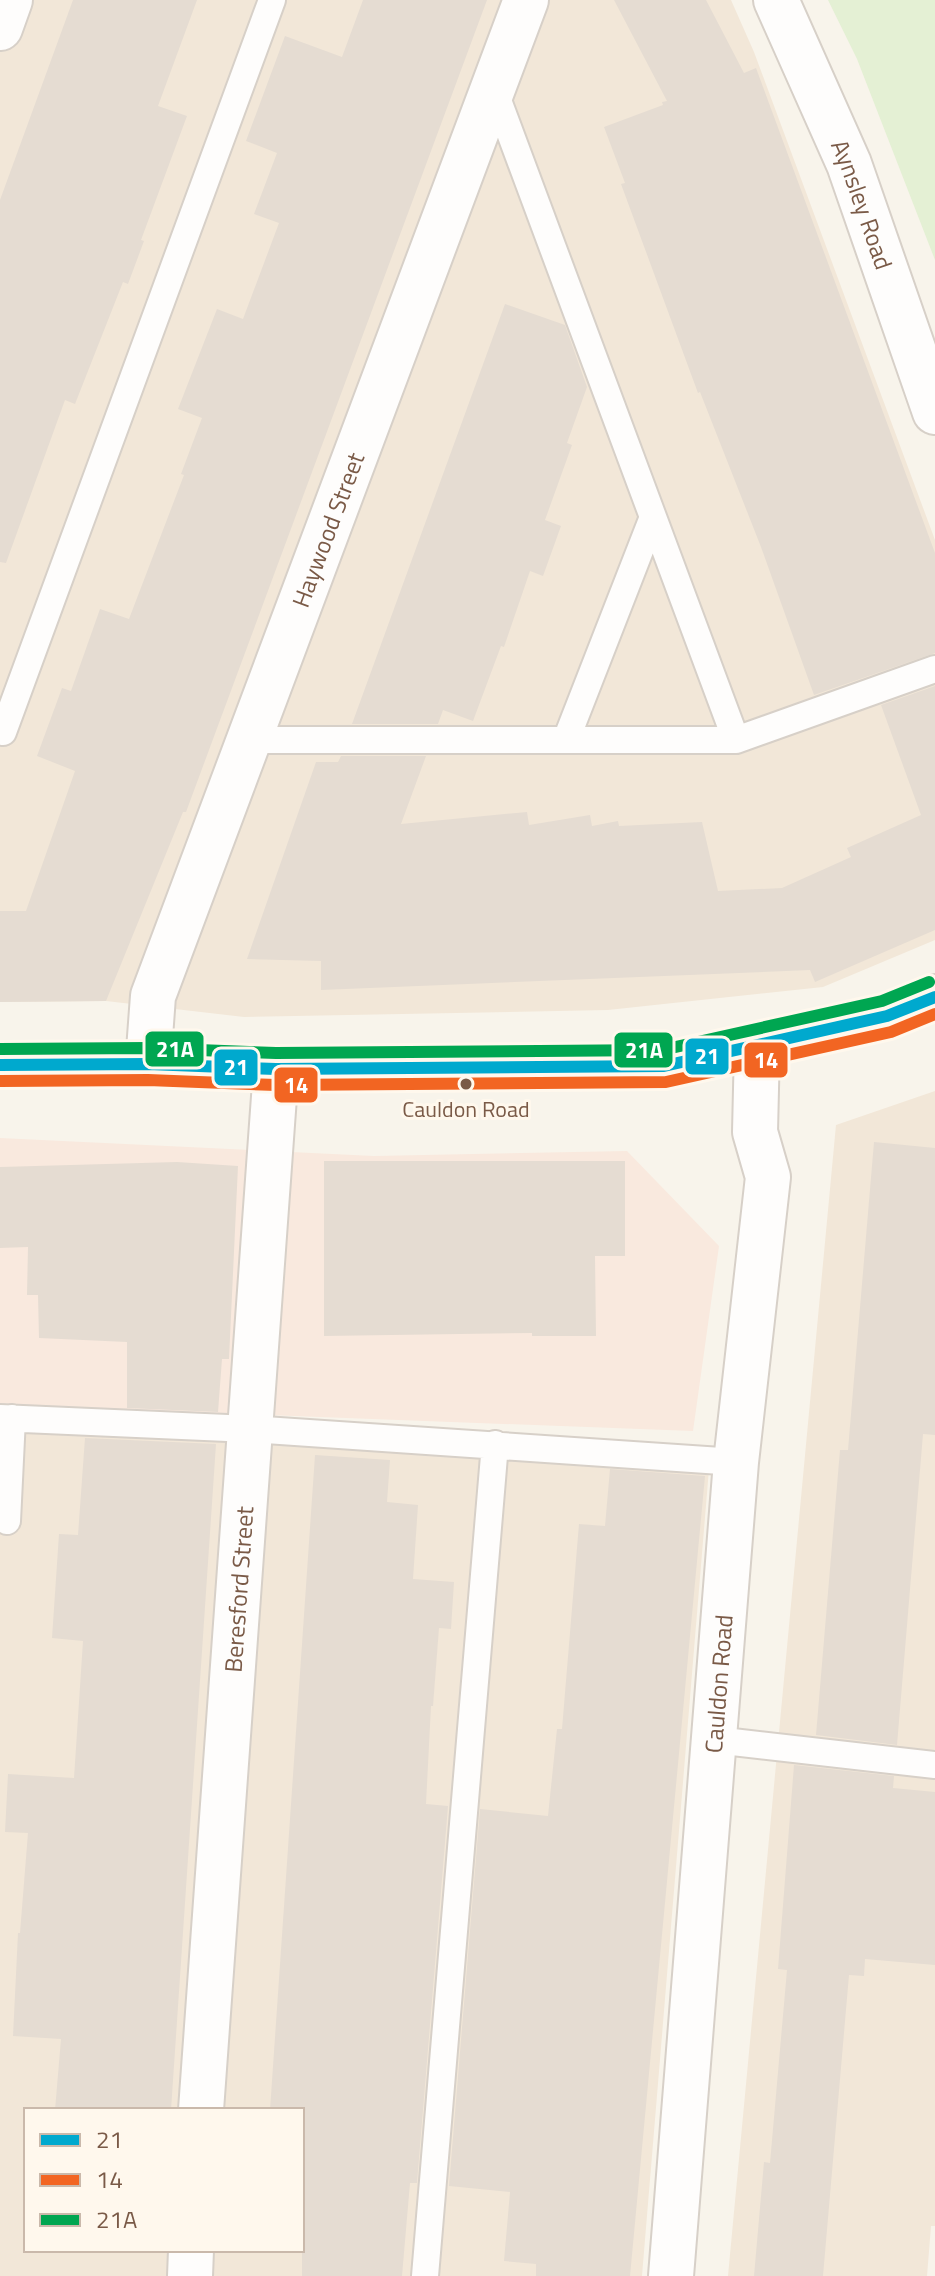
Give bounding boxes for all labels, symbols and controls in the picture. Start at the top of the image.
street label: Aynsley Road [822,133,902,274]
street label: Haywood Street [282,447,373,613]
line badge: 21A [144,1030,205,1068]
line badge: 21A [613,1031,674,1069]
text: 21A [156,1032,194,1066]
text: 21A [625,1033,663,1067]
line badge: 21 [684,1037,730,1076]
text: 21 [695,1039,719,1073]
line badge: 14 [743,1041,789,1079]
text: 14 [754,1043,778,1077]
line badge: 21 [213,1048,259,1087]
text: 21 [224,1050,248,1084]
line badge: 14 [273,1066,319,1104]
text: 14 [284,1068,308,1102]
marker: Cauldon Road [458,1076,474,1092]
place label: Cauldon Road [402,1092,530,1126]
street label: Beresford Street [215,1504,262,1674]
street label: Cauldon Road [695,1613,742,1755]
legend [24,2108,304,2252]
text: 21 [96,2121,123,2157]
text: 14 [96,2161,123,2197]
text: 21A [96,2201,137,2237]

